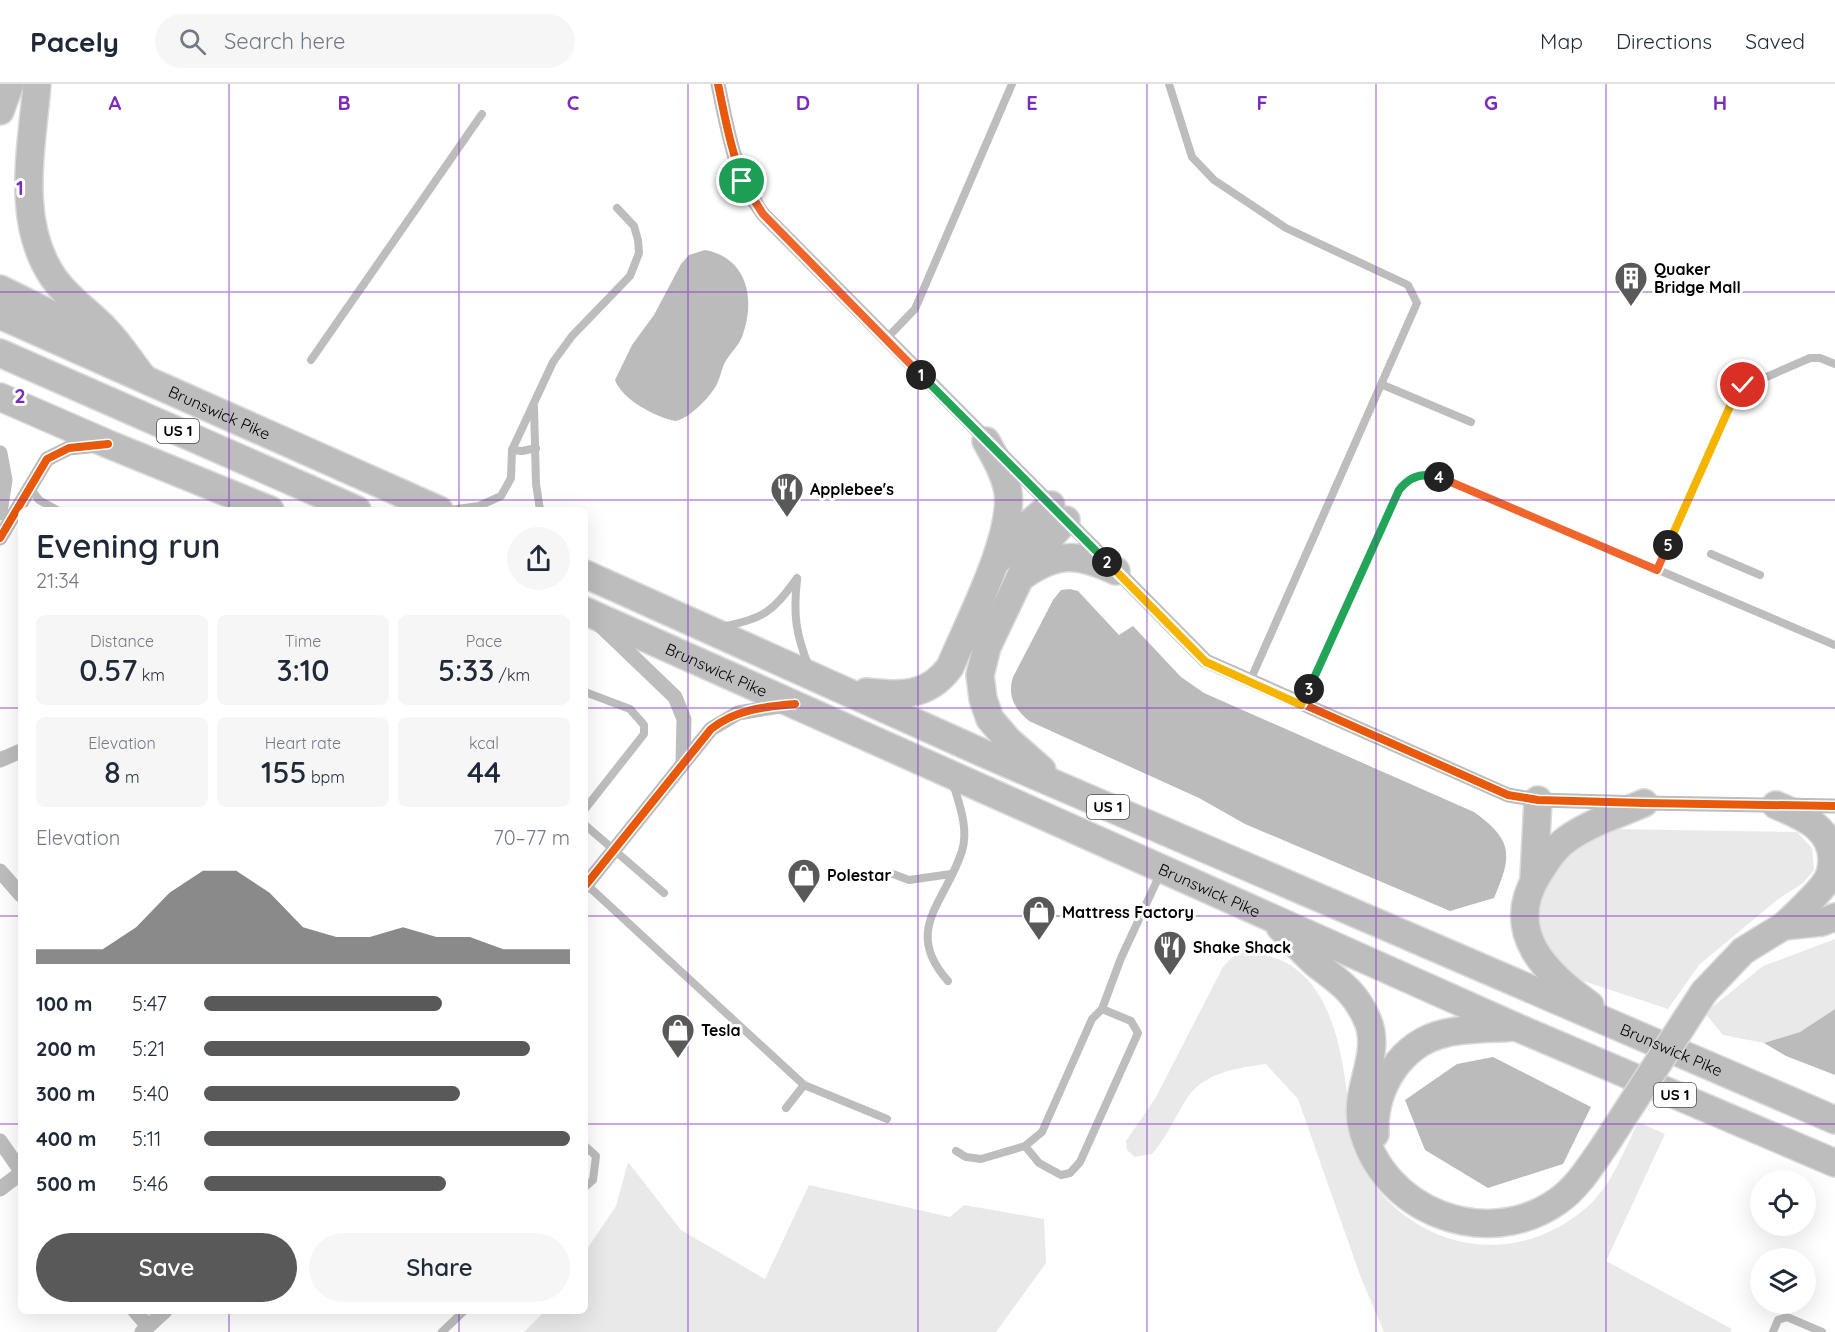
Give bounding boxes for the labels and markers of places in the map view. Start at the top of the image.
pin [716,155,767,206]
place label: Quaker Bridge Mall [1654,259,1741,297]
building icon: Quaker Bridge Mall [1613,260,1649,307]
pin [1717,359,1768,410]
pin: 1 [906,360,936,390]
pin: 4 [1424,462,1454,492]
restaurant icon: Applebee's [769,471,805,518]
place label: Applebee's [810,479,894,499]
pin: 5 [1653,530,1683,560]
pin: 2 [1092,547,1122,577]
pin: 3 [1294,674,1324,704]
shop icon: Polestar [786,857,822,904]
place label: Polestar [827,865,891,885]
shop icon: Mattress Factory [1021,894,1057,941]
place label: Mattress Factory [1062,902,1194,922]
restaurant icon: Shake Shack [1152,929,1188,976]
place label: Shake Shack [1193,937,1291,957]
shop icon: Tesla [660,1012,696,1059]
place label: Tesla [701,1020,741,1040]

